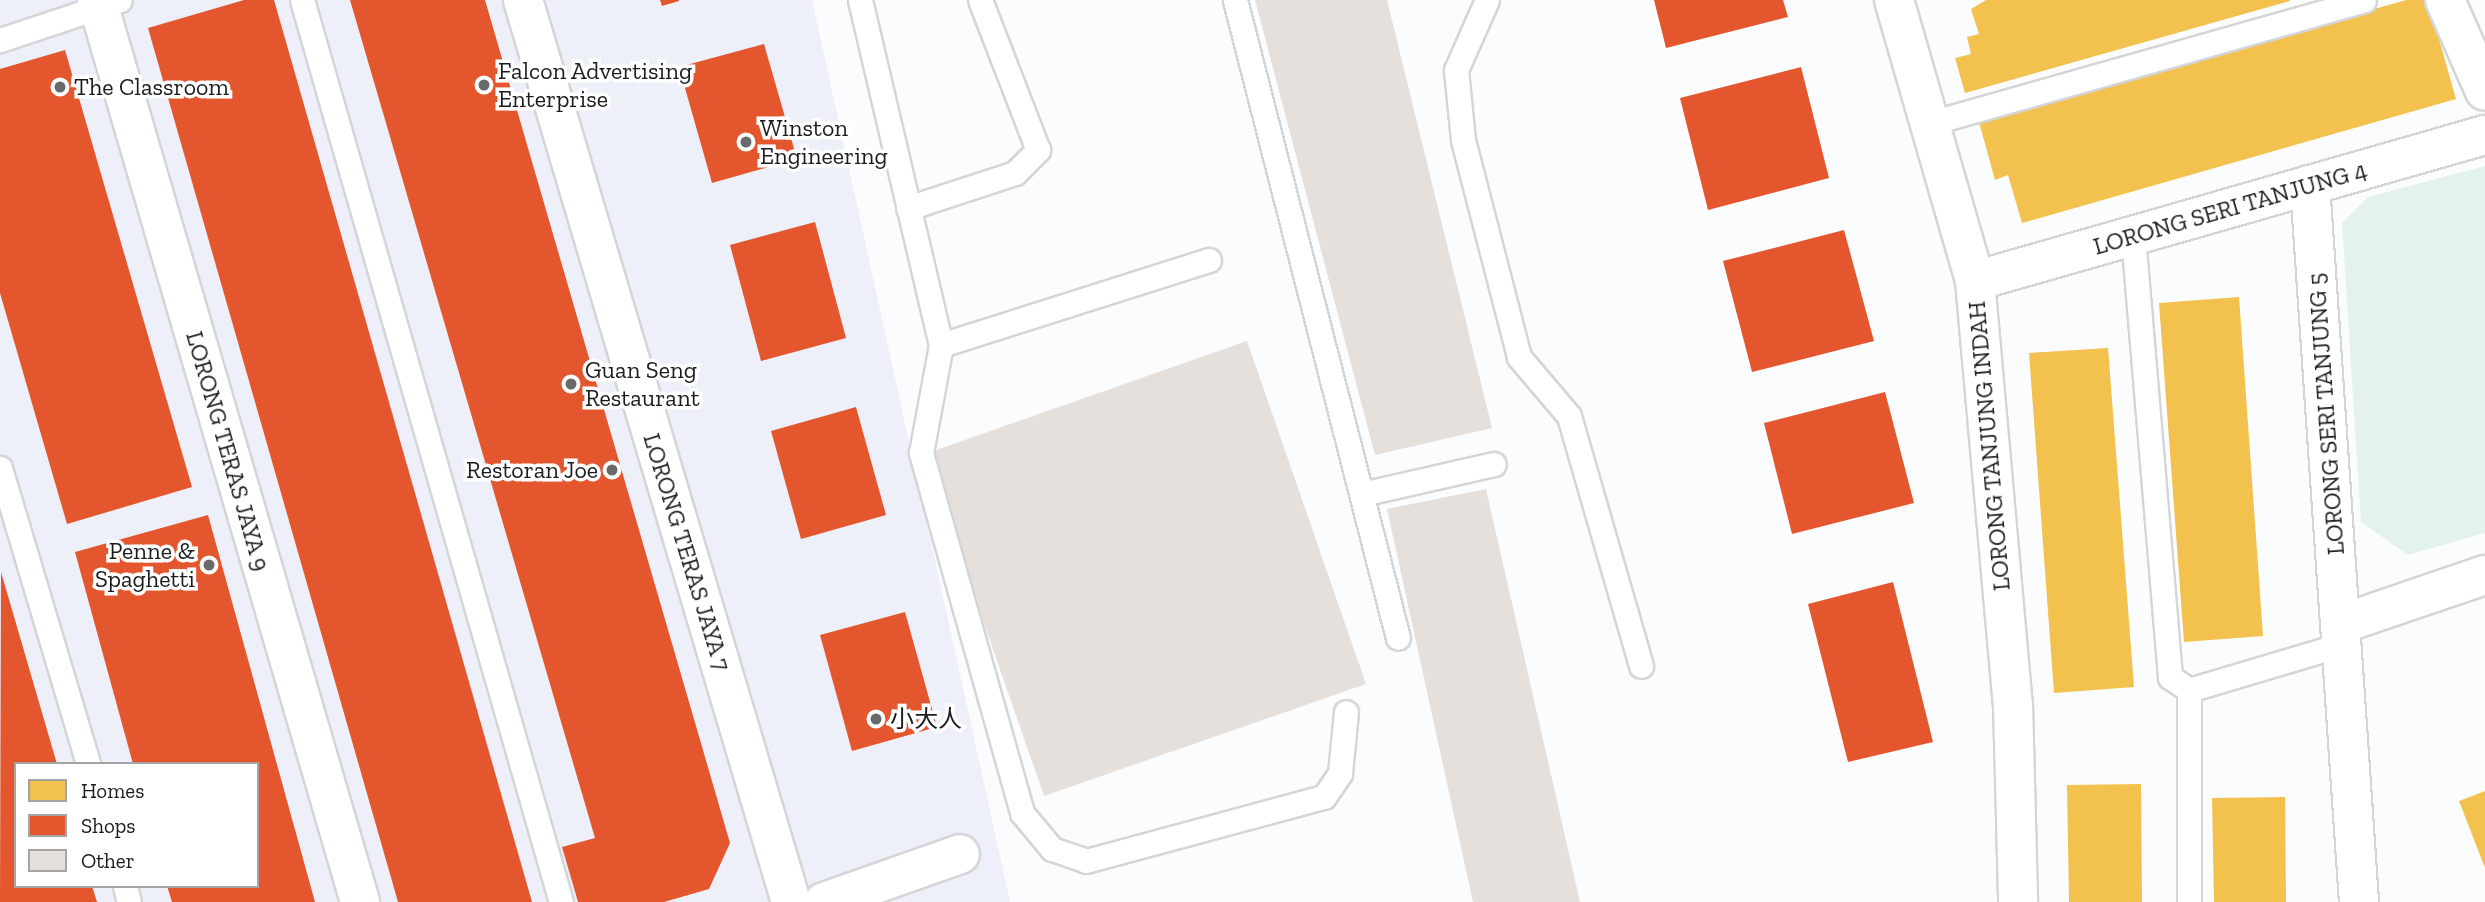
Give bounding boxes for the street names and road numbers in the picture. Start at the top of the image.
street label: LORONG SERI TANJUNG 4 [2090,155,2370,261]
street label: LORONG SERI TANJUNG 5 [2302,272,2350,556]
street label: LORONG TANJUNG INDAH [1962,300,2016,592]
street label: LORONG TERAS JAYA 9 [180,327,276,575]
street label: LORONG TERAS JAYA 7 [637,429,737,675]

